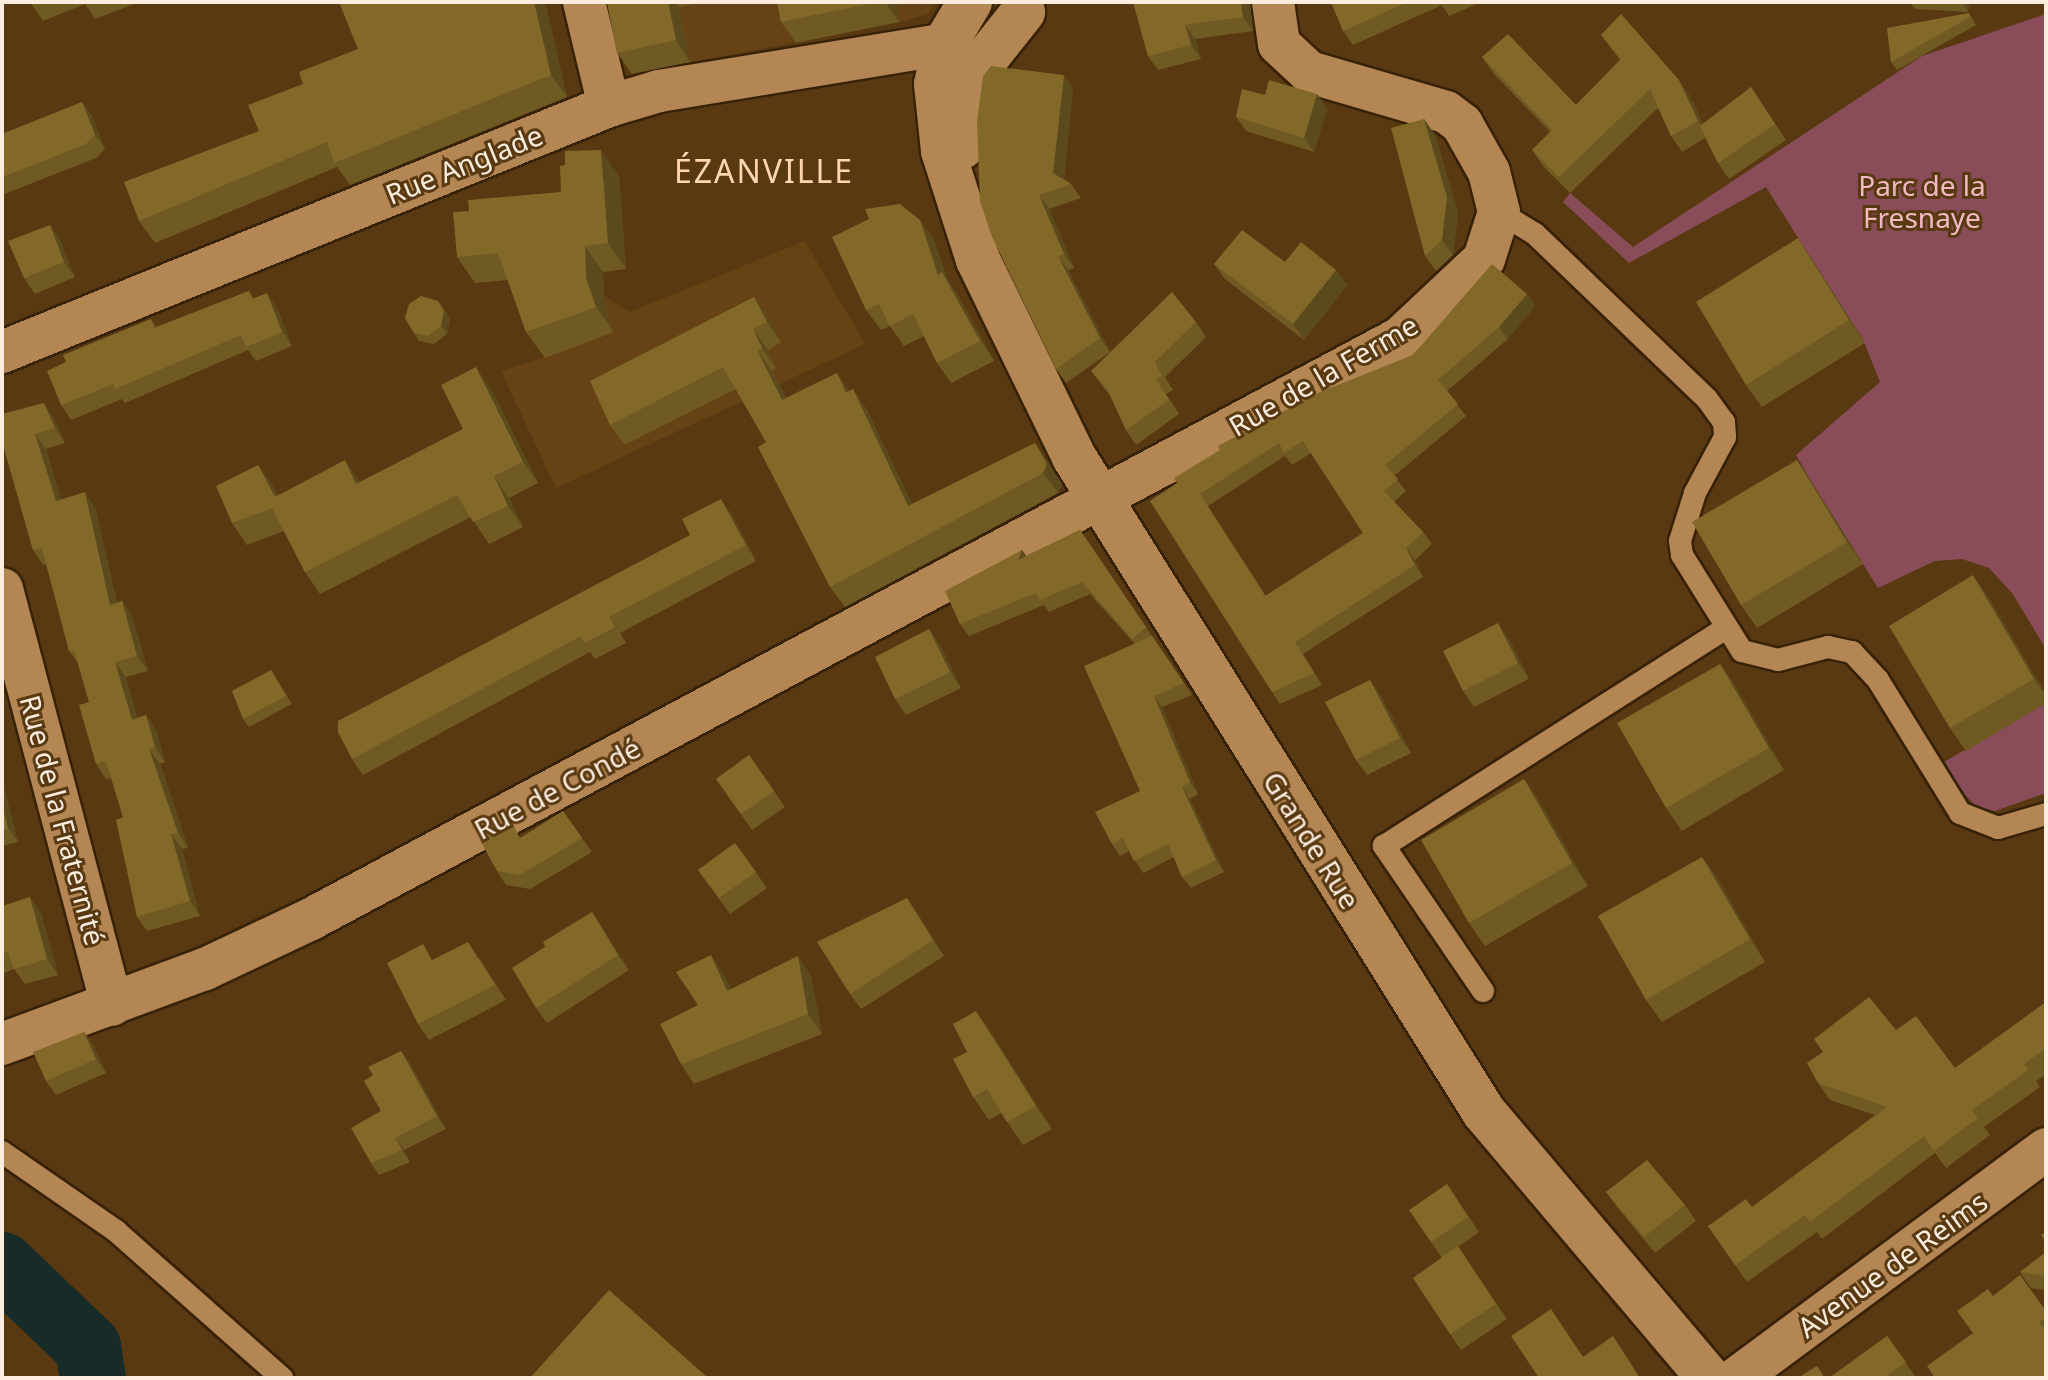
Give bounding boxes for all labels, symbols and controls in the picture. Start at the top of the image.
street label: Rue Anglade [381,117,547,211]
district label: ÉZANVILLE [674,152,854,190]
park label: Parc de la Fresnaye [1858,168,1986,234]
street label: Rue de la Ferme [1223,307,1423,443]
street label: Rue de la Fraternité [13,691,113,949]
street label: Rue de Condé [468,730,646,846]
street label: Grande Rue [1257,765,1367,915]
street label: Avenue de Reims [1791,1184,1993,1344]

